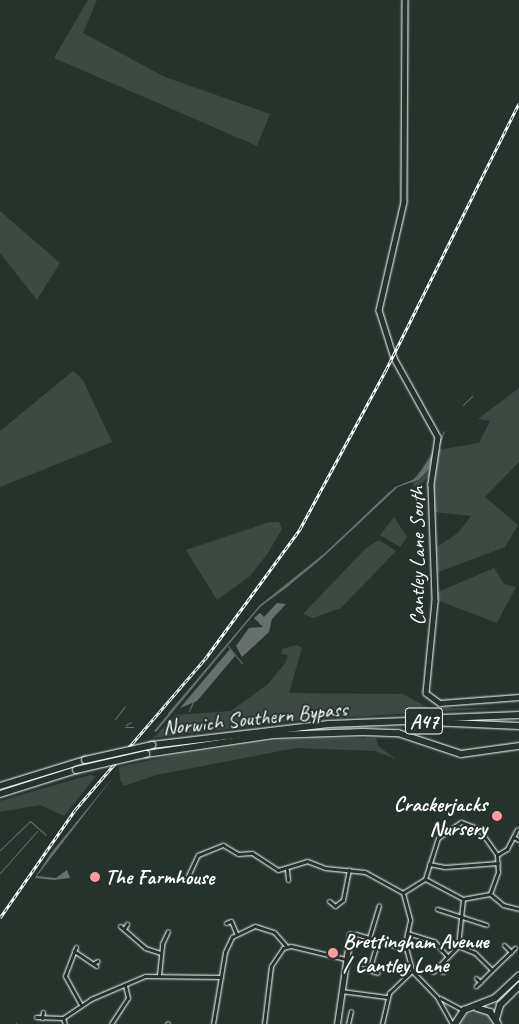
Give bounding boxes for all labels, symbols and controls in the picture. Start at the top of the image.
street label: Cantley Lane South [404,486,430,626]
street label: Norwich Southern Bypass [162,696,348,740]
road number: A47 [404,704,444,738]
place label: Crackerjacks Nursery [394,791,487,841]
marker: Crackerjacks Nursery [491,810,503,822]
place label: The Farmhouse [105,864,215,890]
marker: The Farmhouse [89,871,101,883]
place label: Brettingham Avenue / Cantley Lane [343,928,488,978]
marker: Brettingham Avenue / Cantley Lane [327,947,339,959]

